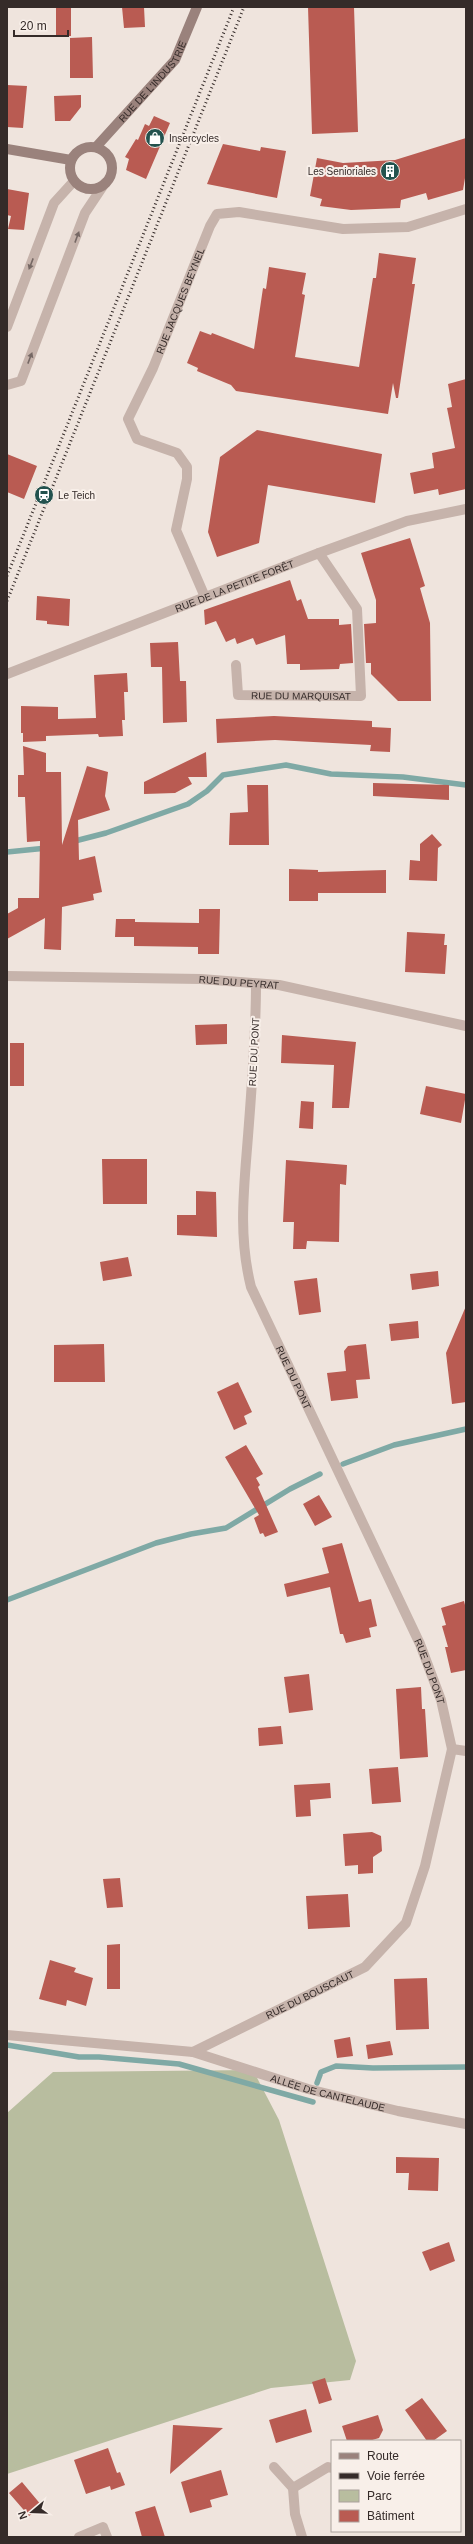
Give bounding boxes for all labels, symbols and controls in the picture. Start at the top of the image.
scale bar [14,12,68,38]
text: 20 m [20,19,47,33]
street label: RUE DE L'INDUSTRIE [116,39,188,124]
shop icon: Insercycles [144,127,166,149]
place label: Insercycles [169,133,219,144]
building icon: Les Senioriales [379,160,401,182]
place label: Les Senioriales [308,166,376,177]
one-way arrow [74,230,80,242]
street label: RUE JACQUES BEYNEL [154,246,206,355]
one-way arrow [28,258,34,270]
one-way arrow [27,352,33,364]
station icon: Le Teich [33,484,55,506]
place label: Le Teich [58,490,95,501]
street label: RUE DE LA PETITE FORÊT [173,558,296,614]
street label: RUE DU MARQUISAT [251,690,351,701]
street label: RUE DU PEYRAT [198,973,279,990]
street label: RUE DU PONT [247,1017,261,1087]
street label: RUE DU PONT [274,1344,313,1411]
street label: RUE DU PONT [413,1637,447,1705]
street label: RUE DU BOUSCAUT [264,1968,356,2021]
street label: ALLÉE DE CANTELAUDE [269,2072,387,2113]
legend [331,2440,461,2532]
text: Route [367,2449,399,2463]
text: Voie ferrée [367,2469,425,2483]
text: Parc [367,2489,392,2503]
north arrow [12,2492,52,2532]
text: N [16,2509,30,2521]
text: Bâtiment [367,2509,415,2523]

